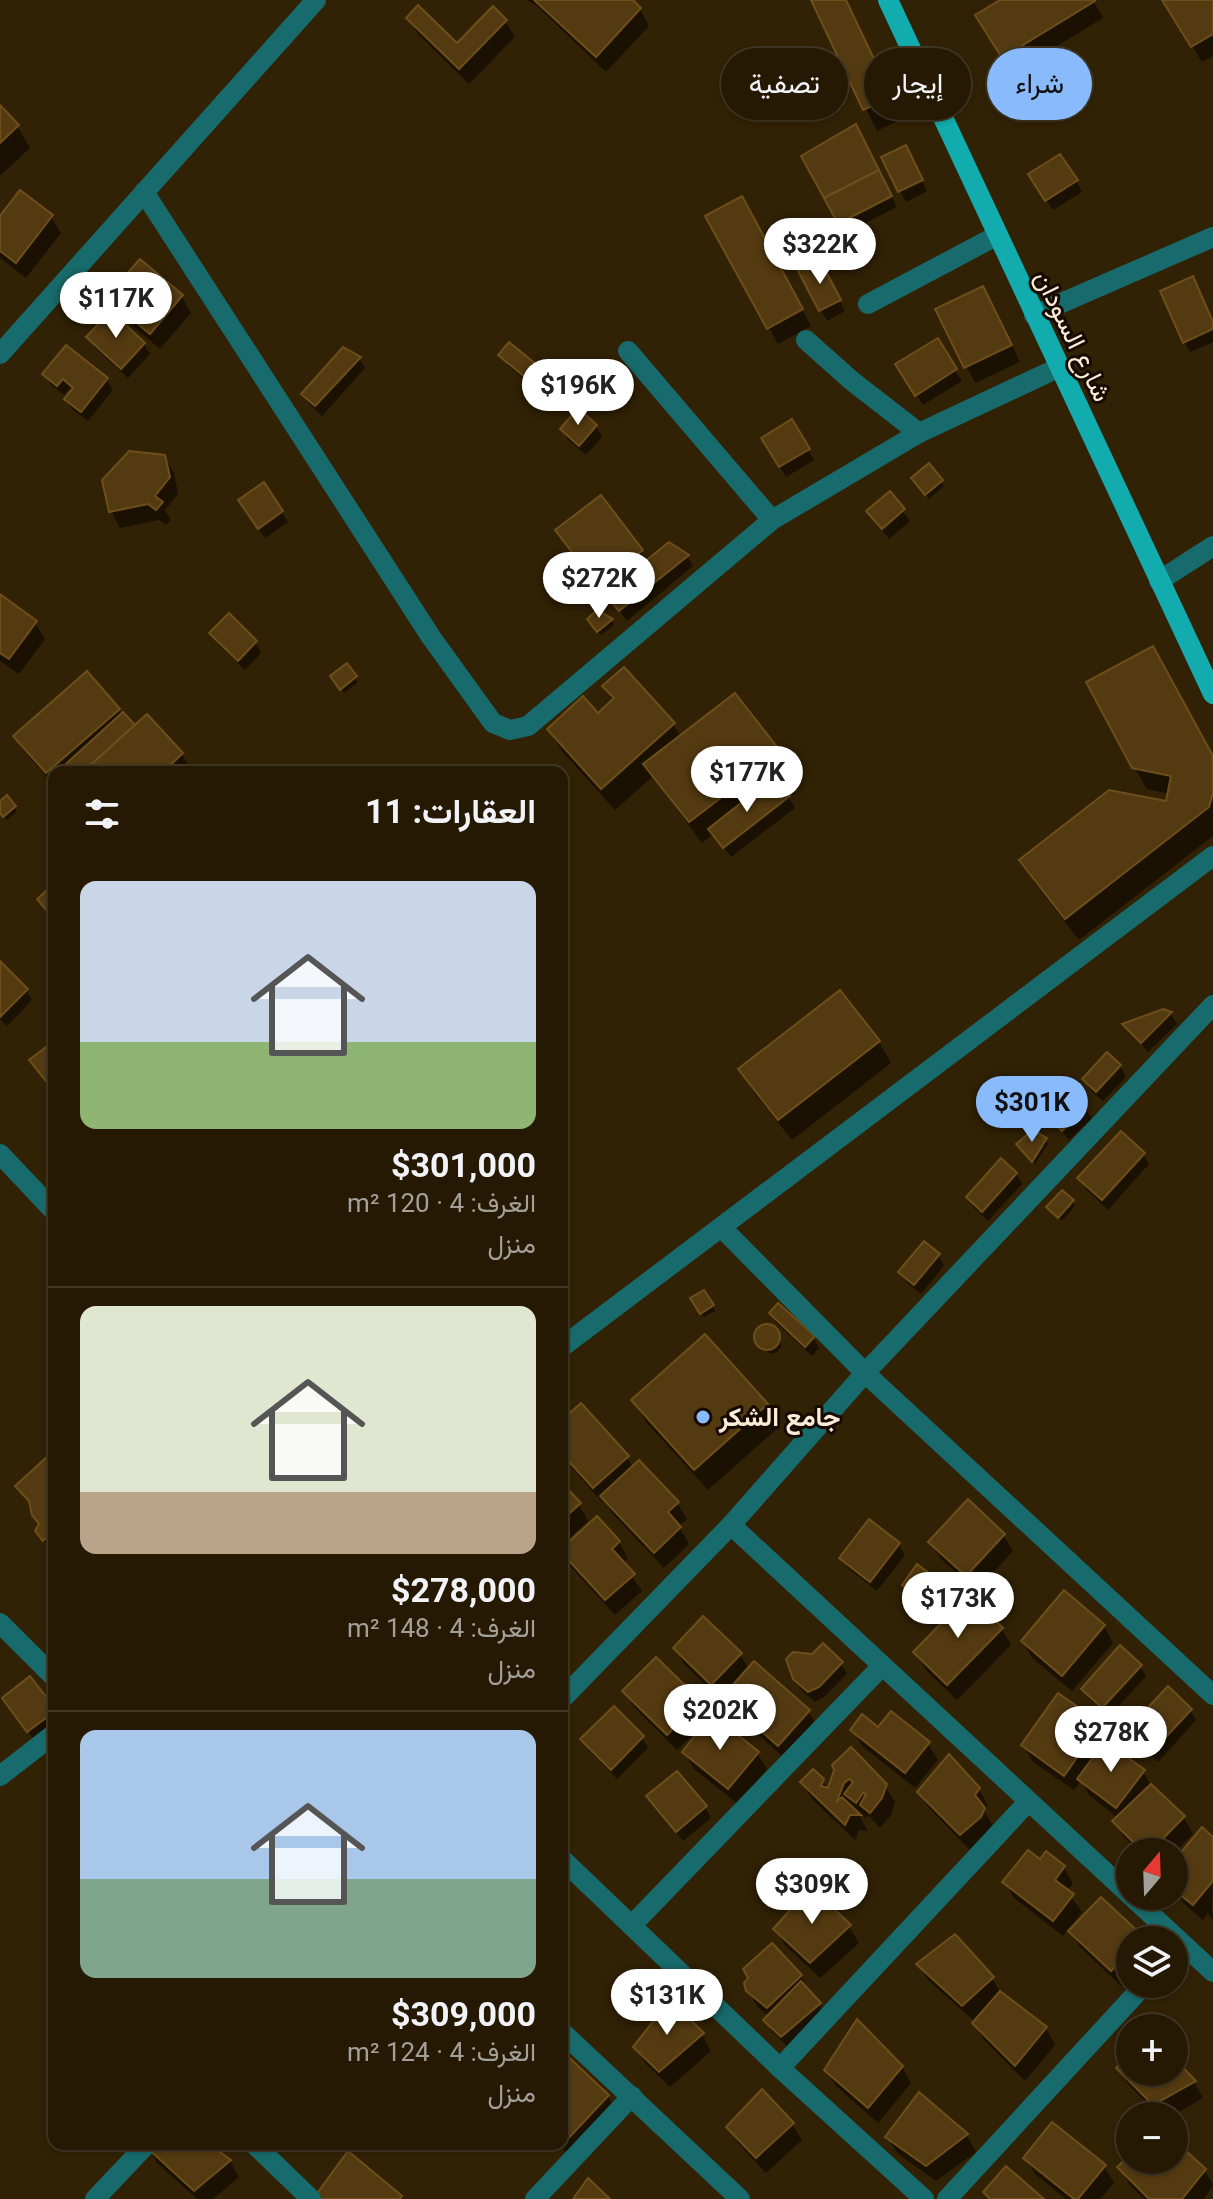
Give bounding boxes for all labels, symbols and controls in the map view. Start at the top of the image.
chip: تصفية [721,48,848,120]
chip: إيجار [864,48,971,120]
chip: شراء [987,48,1092,120]
pin: $322K [764,218,876,286]
text: $322K [782,229,858,259]
street label: شارع السودان [1026,266,1118,408]
pin: $117K [60,272,172,340]
text: $117K [78,283,154,313]
pin: $196K [522,359,634,427]
text: $196K [540,370,616,400]
pin: $272K [543,552,655,620]
text: $272K [561,563,637,593]
pin: $177K [691,746,803,814]
text: $177K [709,757,785,787]
text: العقارات: 11 [365,791,536,831]
icon: filters [80,792,124,836]
icon: home [236,933,380,1077]
pin: $301K [976,1076,1088,1144]
text: $301K [994,1087,1070,1117]
text: $301,000 [391,1145,536,1185]
text: الغرف: 4 · 120 m² [347,1188,536,1218]
text: منزل [487,1229,536,1259]
icon: home [236,1358,380,1502]
place label: جامع الشكر [718,1402,840,1435]
marker: جامع الشكر [694,1408,712,1426]
text: $278,000 [391,1570,536,1610]
pin: $173K [902,1572,1014,1640]
text: $173K [920,1583,996,1613]
text: الغرف: 4 · 148 m² [347,1613,536,1643]
text: منزل [487,1654,536,1684]
pin: $202K [664,1684,776,1752]
text: $202K [682,1695,758,1725]
pin: $278K [1055,1706,1167,1774]
text: $278K [1073,1717,1149,1747]
icon: home [236,1782,380,1926]
north arrow [1116,1838,1188,1910]
map controls [1116,1838,1188,2174]
pin: $309K [756,1858,868,1926]
text: $309K [774,1869,850,1899]
button: layers [1116,1926,1188,1998]
pin: $131K [611,1969,723,2037]
text: $131K [629,1980,705,2010]
text: $309,000 [391,1994,536,2034]
button: + [1116,2014,1188,2086]
text: الغرف: 4 · 124 m² [347,2037,536,2067]
text: منزل [487,2078,536,2108]
button: − [1116,2102,1188,2174]

